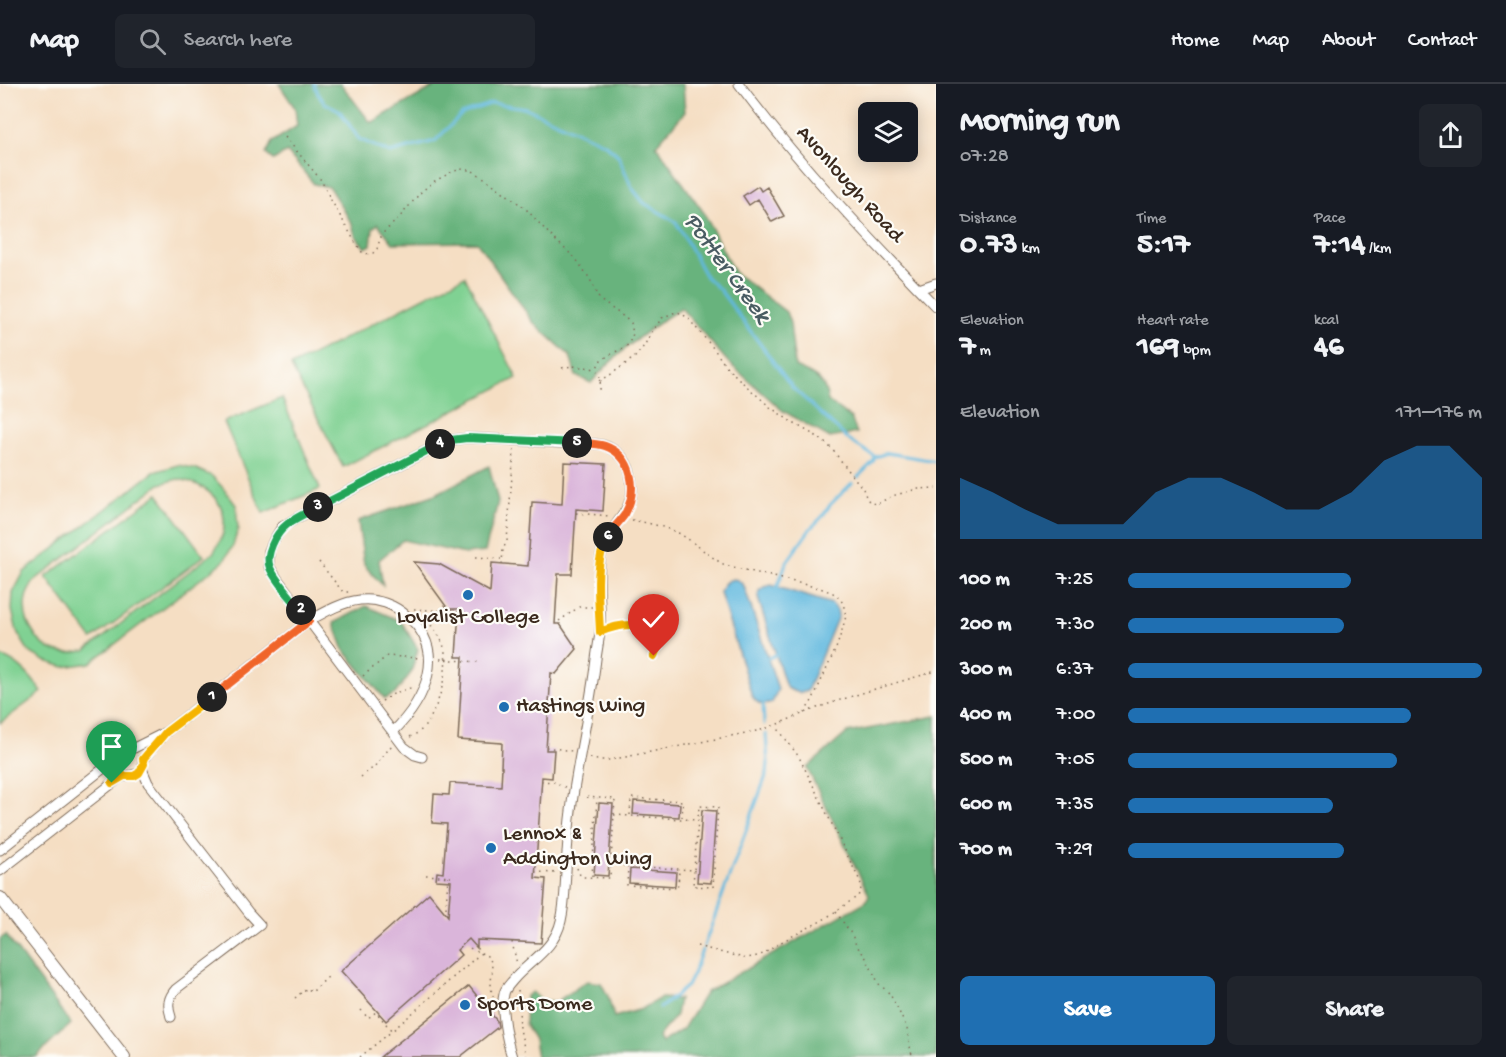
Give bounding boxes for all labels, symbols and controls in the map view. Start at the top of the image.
search box [115,14,535,68]
text: Map [30,25,79,58]
icon: search [136,25,169,58]
text: Search here [184,28,292,54]
text: Home [1171,29,1219,54]
text: Map [1252,29,1289,54]
text: About [1322,29,1375,54]
text: Contact [1408,29,1476,54]
map controls [858,102,918,162]
button: layers [858,102,918,162]
text: Morning run [960,104,1120,142]
button: share [1419,104,1482,167]
street label: Avonlough Road [790,121,910,251]
text: 07:28 [960,146,1009,169]
water label: Potter Creek [676,208,777,331]
text: Distance [960,210,1017,229]
text: Time [1137,210,1166,229]
text: Pace [1314,210,1345,229]
text: 0.73 [960,229,1018,264]
text: 5:17 [1137,229,1190,264]
text: 7:14 [1314,229,1365,264]
text: km [1018,240,1040,259]
text: /km [1365,240,1391,259]
text: Elevation [960,312,1024,331]
text: Heart rate [1137,312,1209,331]
text: kcal [1314,312,1339,331]
text: 7 [960,331,976,366]
text: 169 [1137,331,1179,366]
text: 46 [1314,331,1343,366]
text: m [976,342,991,361]
text: bpm [1179,342,1211,361]
text: Elevation [960,402,1040,425]
text: 171–176 m [1396,402,1482,425]
pin: 5 [562,428,592,458]
pin: 4 [425,429,455,459]
text: 5 [573,433,581,452]
text: 4 [436,434,444,453]
pin: 3 [303,492,333,522]
text: 3 [314,497,322,516]
pin: 6 [593,522,623,552]
text: 6 [604,527,612,546]
text: 100 m [960,569,1010,592]
text: 7:25 [1056,569,1093,592]
marker: Loyalist College [461,588,475,602]
pin [628,594,679,656]
pin: 2 [286,595,316,625]
text: 2 [297,600,305,619]
icon: check [637,603,670,636]
place label: Loyalist College [397,605,540,631]
text: 200 m [960,614,1011,637]
text: 7:30 [1056,614,1094,637]
text: 300 m [960,659,1012,682]
text: 6:37 [1056,659,1093,682]
pin: 1 [197,682,227,712]
text: 1 [209,687,215,706]
place label: Hastings Wing [516,694,645,720]
marker: Hastings Wing [497,700,511,714]
text: 400 m [960,704,1011,727]
text: 7:00 [1056,704,1095,727]
pin [86,721,137,783]
icon: arrive [95,730,128,763]
text: 500 m [960,749,1012,772]
text: 7:05 [1056,749,1095,772]
text: 600 m [960,794,1012,817]
text: 7:35 [1056,794,1094,817]
place label: Lennox & Addington Wing [503,822,652,873]
text: 700 m [960,839,1012,862]
text: 7:29 [1056,839,1093,862]
marker: Lennox & Addington Wing [484,841,498,855]
button: Save [960,976,1215,1045]
button: Share [1227,976,1482,1045]
place label: Sports Dome [477,992,593,1018]
marker: Sports Dome [458,998,472,1012]

